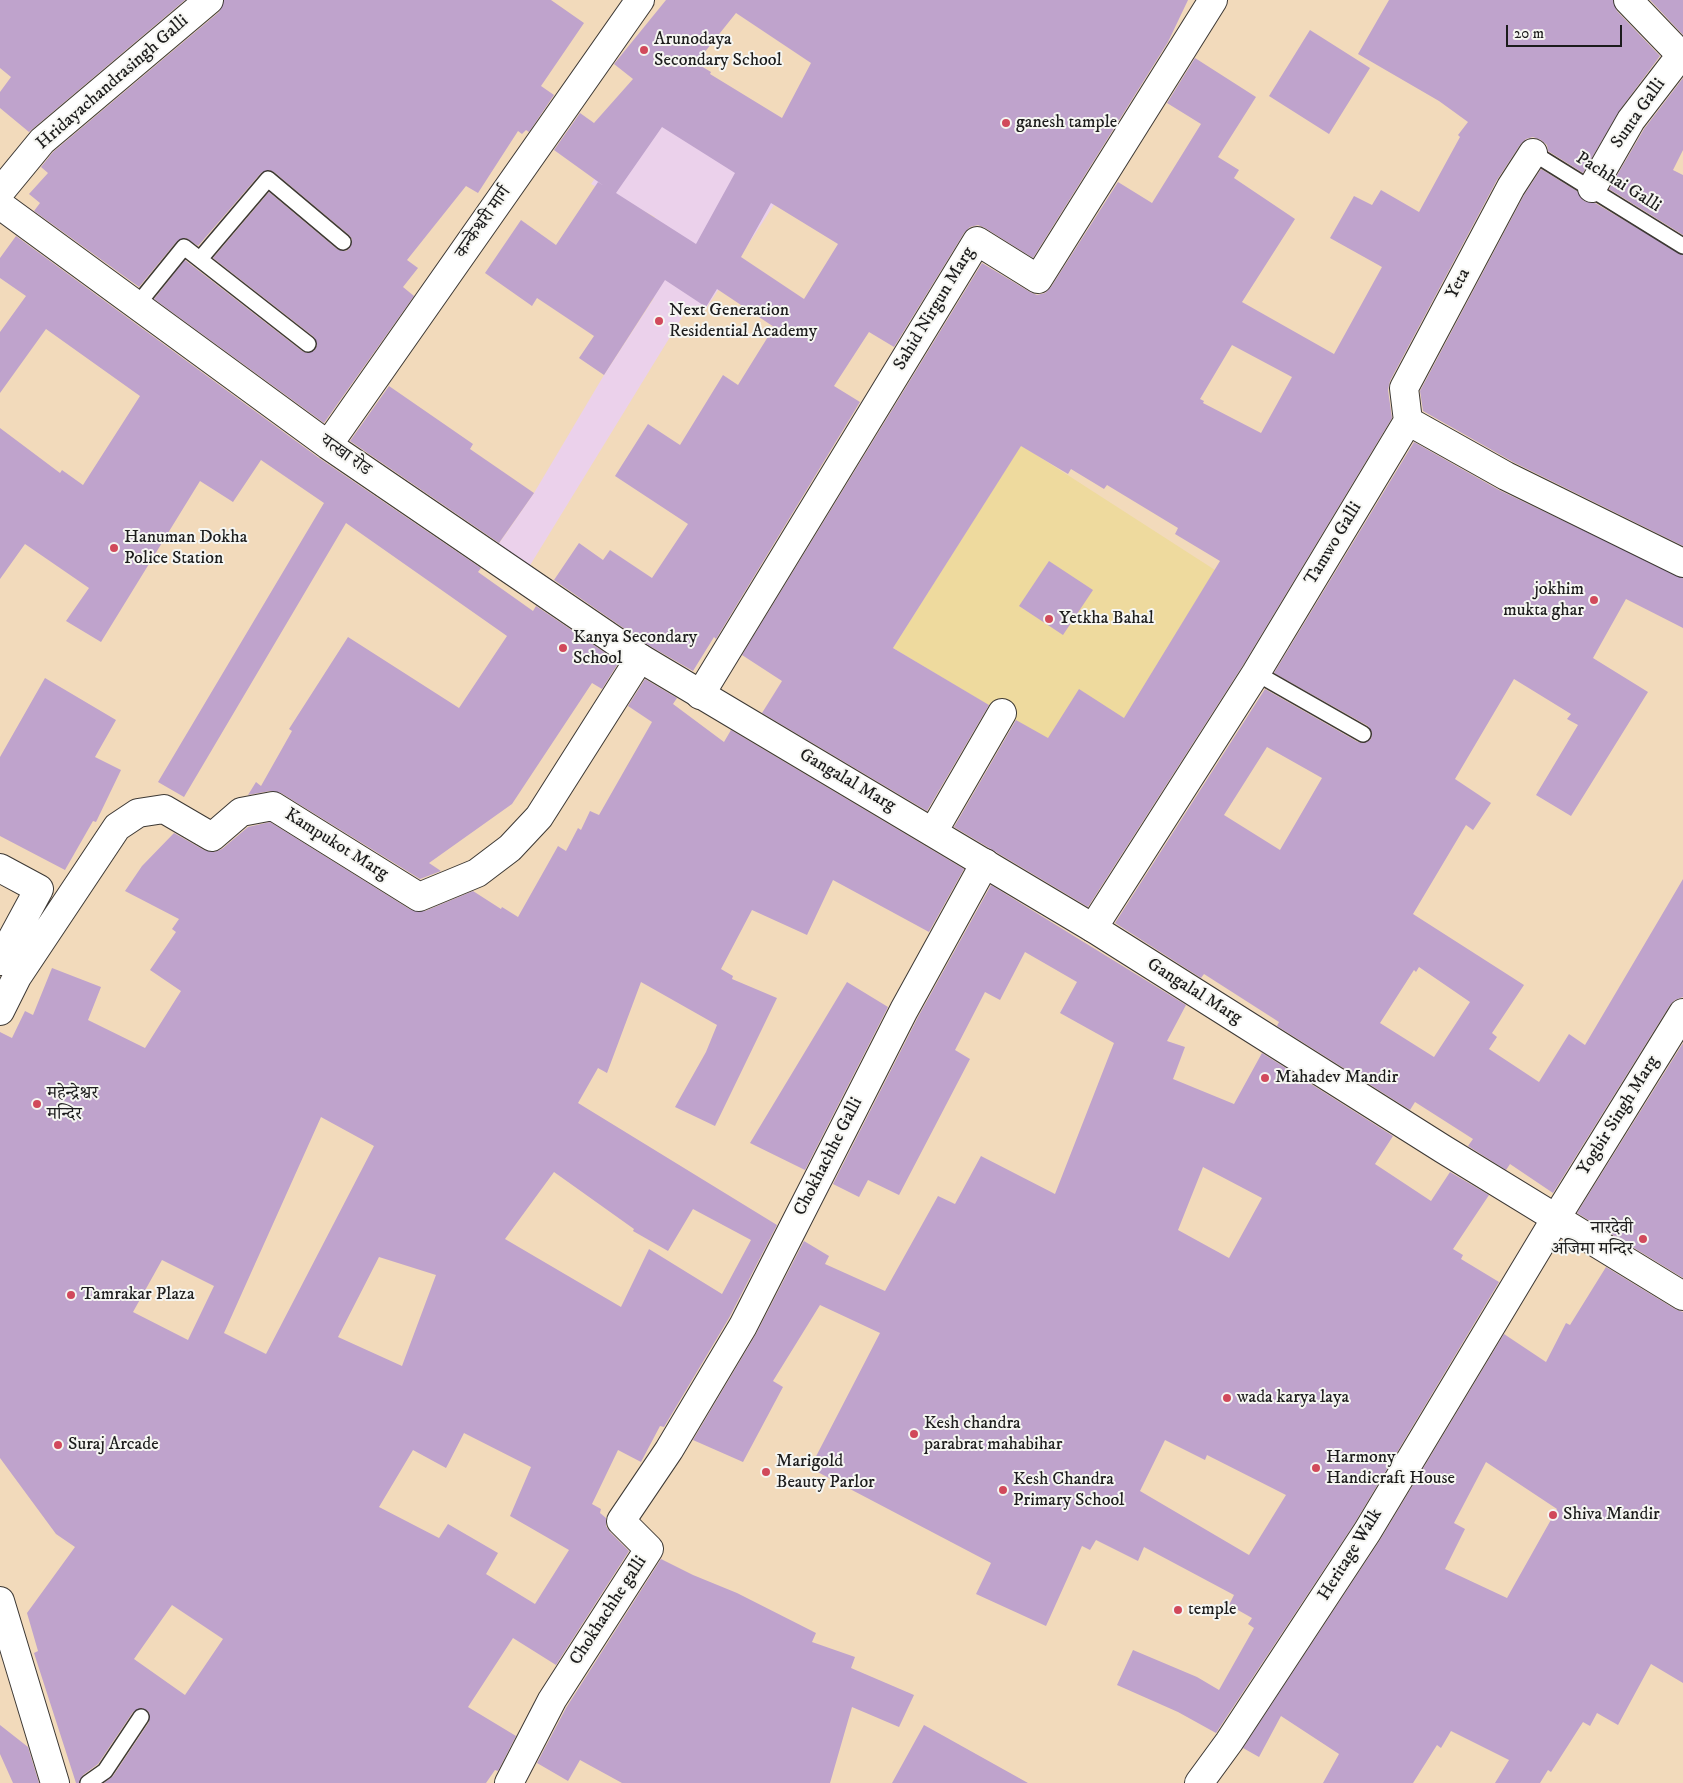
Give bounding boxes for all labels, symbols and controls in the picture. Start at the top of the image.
street label: Hridayachandrasingh Galli [33,11,193,155]
scale bar [1508,15,1624,47]
text: 20 m [1514,24,1544,43]
place label: Arunodaya Secondary School [654,29,782,72]
marker: Arunodaya Secondary School [638,44,650,56]
street label: Sunta Galli [1607,75,1671,153]
place label: ganesh tample [1016,112,1117,134]
marker: ganesh tample [1000,117,1012,129]
street label: Pachhai Galli [1571,148,1665,218]
street label: कन्केश्वरी मार्ग [451,183,517,263]
street label: Sahid Nirgun Marg [890,243,980,375]
street label: Yeta [1442,265,1476,303]
place label: Next Generation Residential Academy [669,300,817,342]
marker: Next Generation Residential Academy [653,315,665,327]
street label: यत्खा रोड [315,431,375,481]
street label: Tamwo Galli [1301,499,1367,589]
place label: Hanuman Dokha Police Station [124,527,247,570]
marker: Hanuman Dokha Police Station [108,542,120,554]
place label: jokhim mukta ghar [1503,579,1584,622]
marker: jokhim mukta ghar [1588,594,1600,606]
place label: Yetkha Bahal [1059,608,1154,630]
marker: Yetkha Bahal [1043,613,1055,625]
place label: Kanya Secondary School [573,627,697,670]
marker: Kanya Secondary School [557,642,569,654]
street label: Gangalal Marg [795,745,899,817]
street label: Kampukot Marg [280,805,392,885]
street label: Gangalal Marg [1143,954,1245,1030]
street label: Yogbir Singh Marg [1574,1052,1664,1180]
place label: Mahadev Mandir [1275,1067,1398,1089]
marker: Mahadev Mandir [1259,1072,1271,1084]
place label: महेन्द्रेश्वर मन्दिर [47,1083,98,1126]
street label: Chokhachhe Galli [790,1094,868,1220]
marker: महेन्द्रेश्वर मन्दिर [31,1098,43,1110]
place label: नारदेवी अजिमा मन्दिर [1551,1218,1633,1260]
marker: नारदेवी अजिमा मन्दिर [1637,1233,1649,1245]
place label: Tamrakar Plaza [81,1284,195,1306]
marker: Tamrakar Plaza [65,1289,77,1301]
place label: wada karya laya [1237,1387,1349,1409]
marker: wada karya laya [1221,1392,1233,1404]
place label: Kesh chandra parabrat mahabihar [924,1413,1062,1456]
marker: Kesh chandra parabrat mahabihar [908,1428,920,1440]
place label: Suraj Arcade [68,1434,159,1456]
marker: Suraj Arcade [52,1439,64,1451]
place label: Harmony Handicraft House [1326,1447,1455,1490]
place label: Marigold Beauty Parlor [776,1451,875,1494]
marker: Harmony Handicraft House [1310,1462,1322,1474]
marker: Marigold Beauty Parlor [760,1466,772,1478]
place label: Kesh Chandra Primary School [1013,1469,1124,1512]
marker: Kesh Chandra Primary School [997,1484,1009,1496]
place label: Shiva Mandir [1563,1504,1660,1526]
street label: Heritage Walk [1314,1505,1388,1605]
marker: Shiva Mandir [1547,1509,1559,1521]
street label: Chokhachhe galli [566,1552,652,1670]
place label: temple [1188,1599,1236,1621]
marker: temple [1172,1604,1184,1616]

